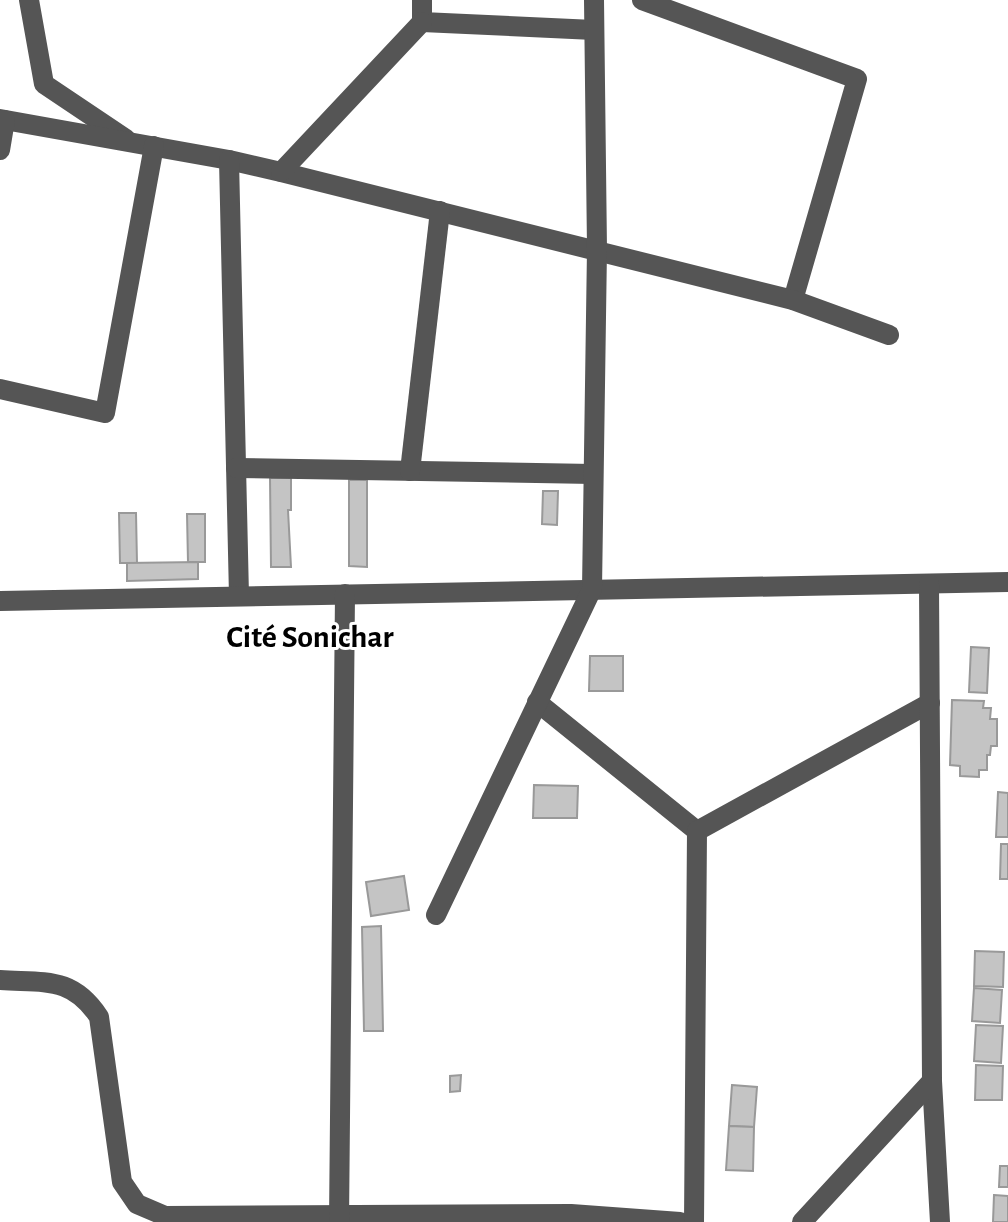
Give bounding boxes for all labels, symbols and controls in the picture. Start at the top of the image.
district label: Cité Sonichar [226,621,394,653]

